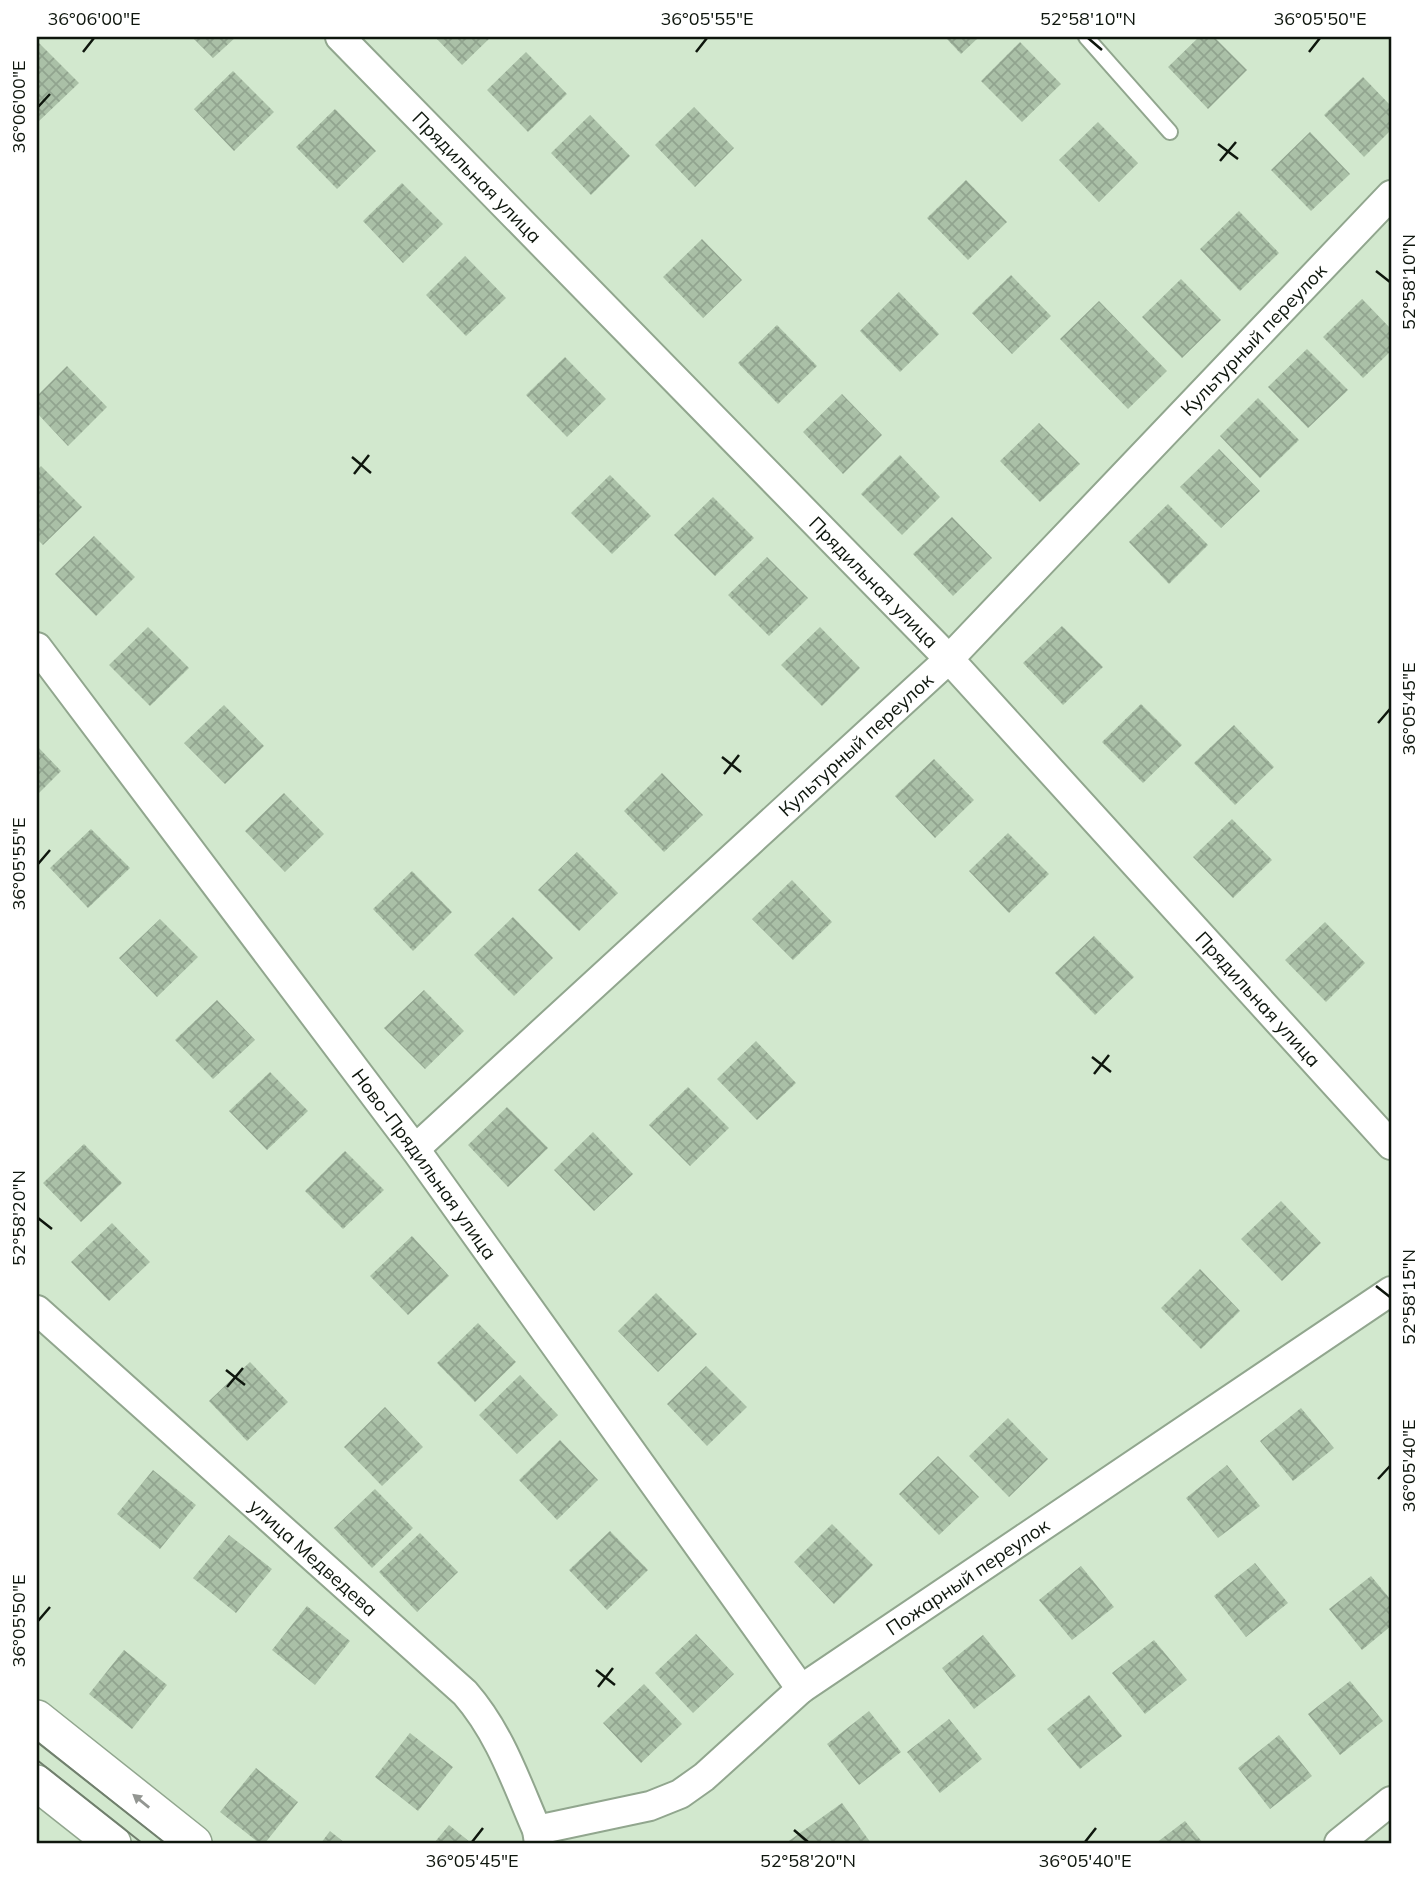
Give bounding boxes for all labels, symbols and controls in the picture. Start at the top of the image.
text: 36°06'00"E [47,7,141,30]
text: 36°05'55"E [660,7,754,30]
text: 52°58'10"N [1040,7,1136,30]
text: 36°05'50"E [1273,7,1367,30]
text: 36°06'00"E [7,60,30,154]
street label: Прядильная улица [407,106,547,248]
text: 52°58'10"N [1397,234,1420,330]
street label: Культурный переулок [1175,258,1332,421]
street label: Прядильная улица [804,511,944,653]
text: 36°05'45"E [1397,662,1420,756]
street label: Культурный переулок [773,667,938,822]
text: 36°05'55"E [7,817,30,911]
street label: Прядильная улица [1190,926,1326,1072]
street label: Ново-Прядильная улица [347,1064,502,1264]
text: 52°58'20"N [7,1170,30,1266]
text: 52°58'15"N [1397,1249,1420,1345]
text: 36°05'40"E [1397,1419,1420,1513]
street label: улица Медведева [244,1494,383,1621]
street label: Пожарный переулок [881,1513,1054,1640]
text: 36°05'50"E [7,1574,30,1668]
one-way arrow [132,1793,150,1808]
text: 36°05'45"E [425,1849,519,1872]
text: 52°58'20"N [760,1849,856,1872]
text: 36°05'40"E [1038,1849,1132,1872]

